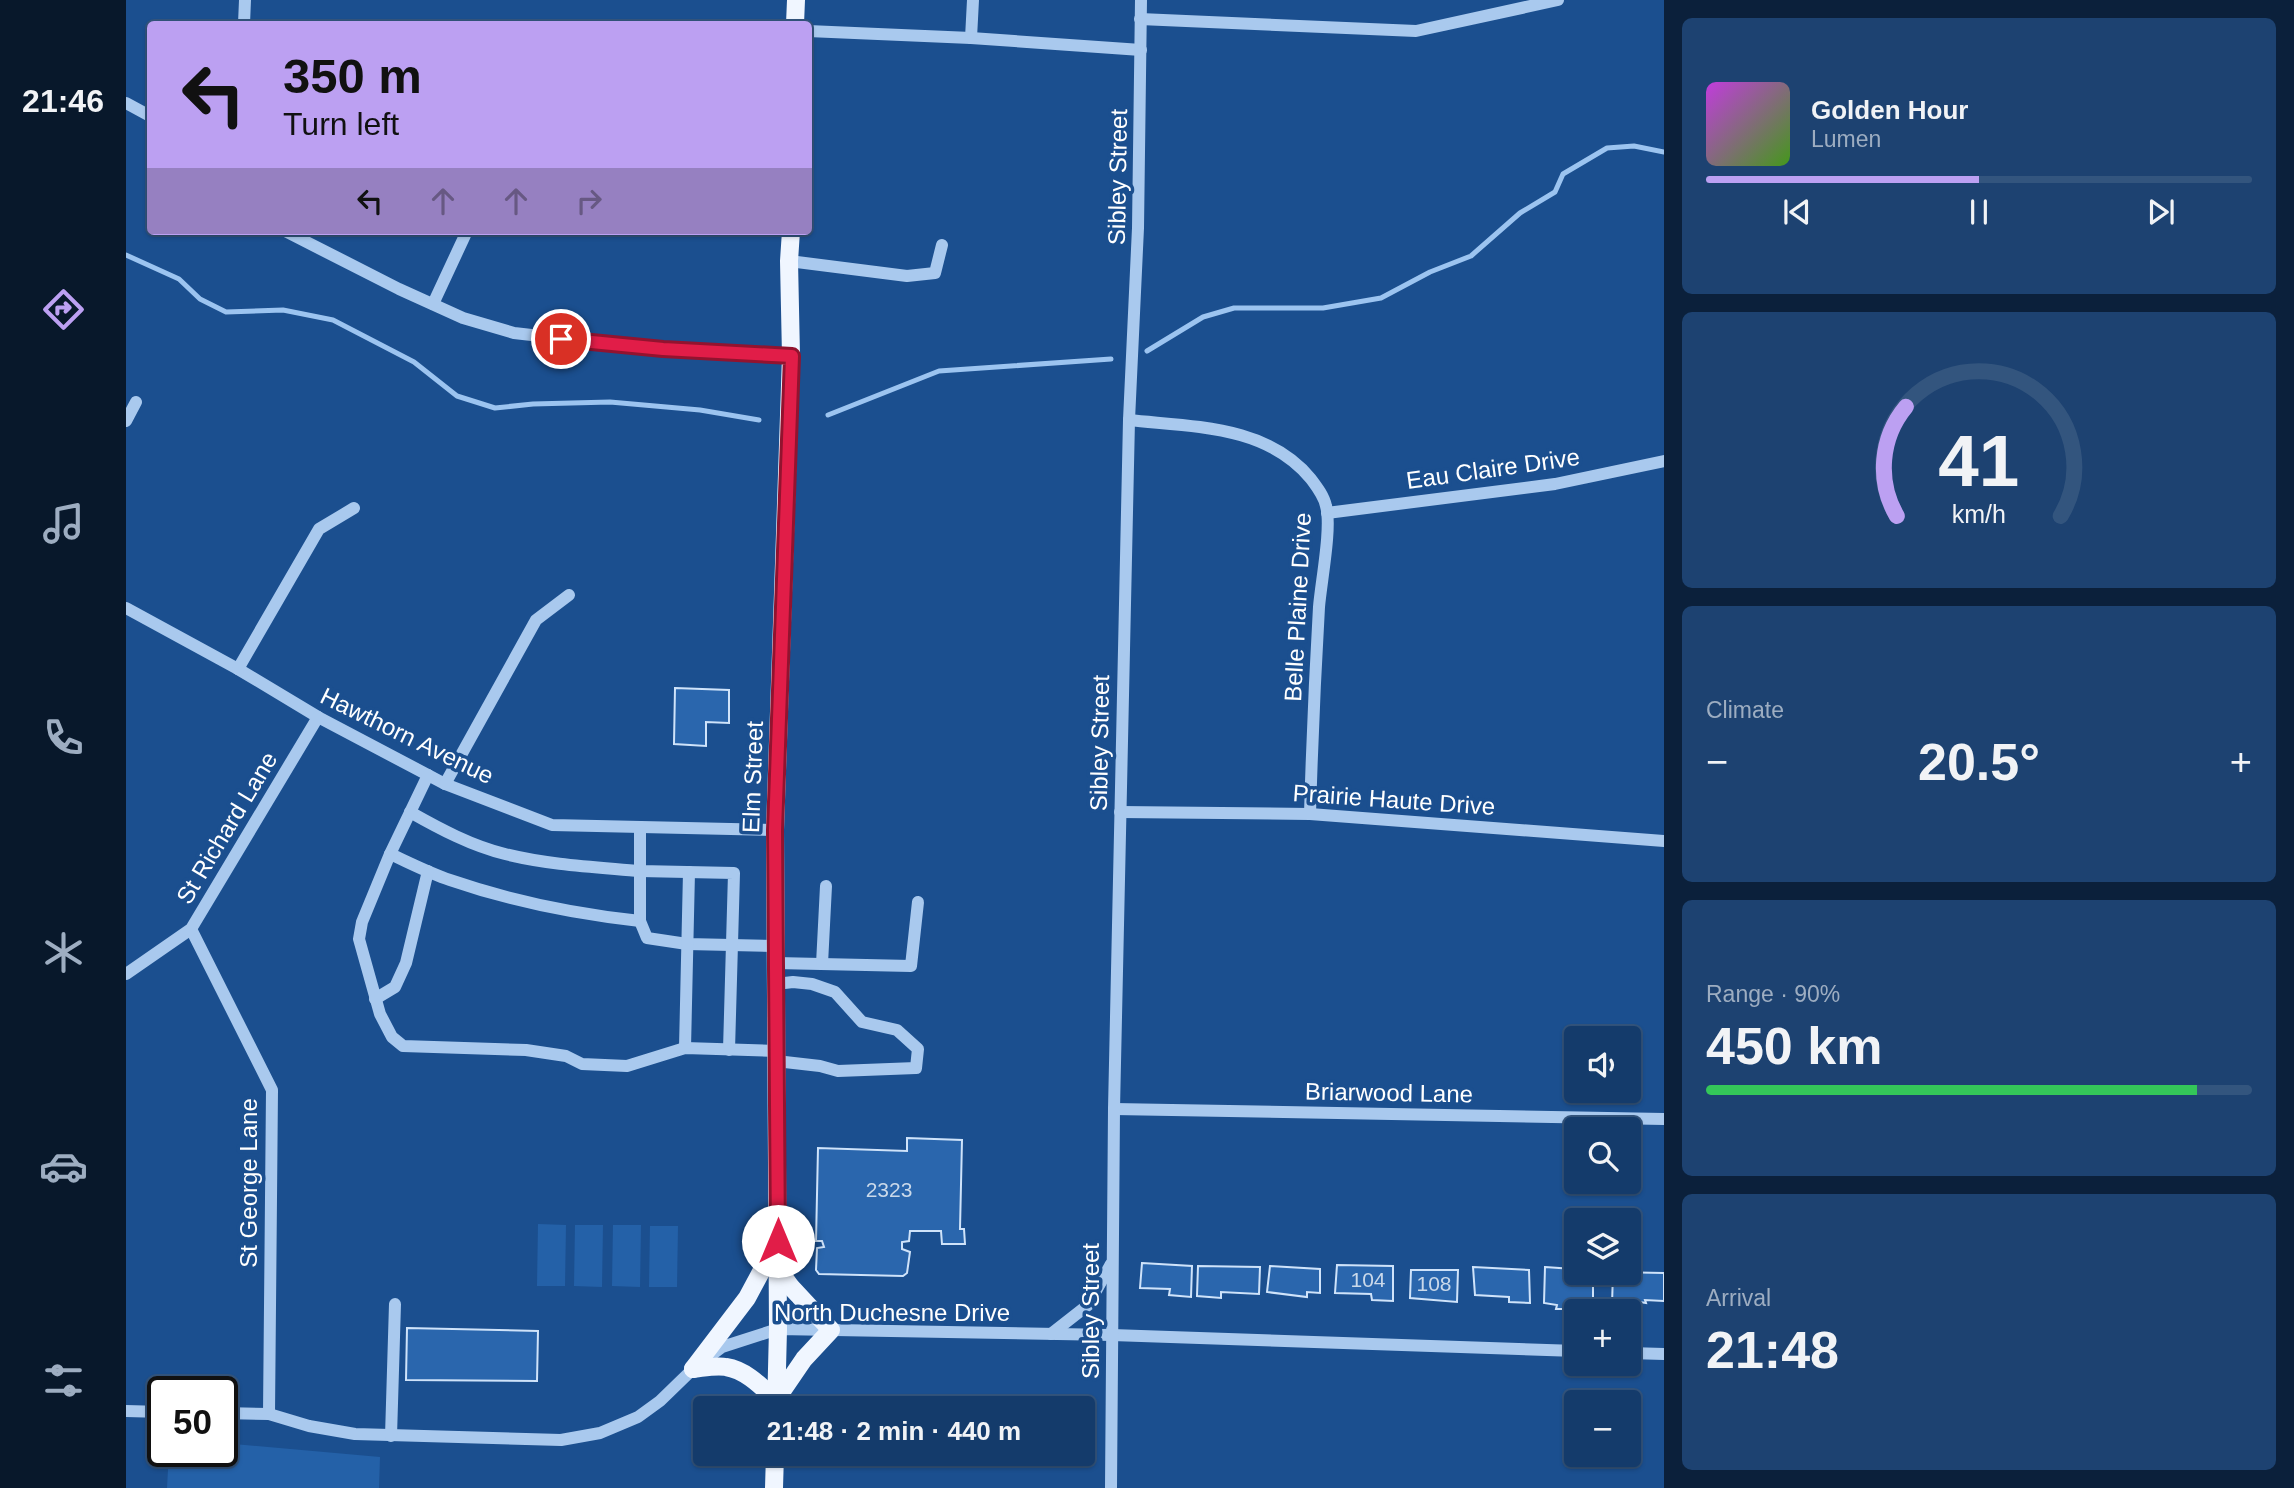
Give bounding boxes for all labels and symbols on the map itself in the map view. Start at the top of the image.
street label: Sibley Street [1103,108,1132,245]
pin [531,309,591,369]
street label: Eau Claire Drive [1405,443,1581,494]
street label: Belle Plaine Drive [1279,512,1316,702]
street label: Sibley Street [1085,674,1114,811]
street label: Hawthorn Avenue [316,682,498,789]
street label: Elm Street [737,720,768,833]
street label: St Richard Lane [171,747,282,908]
street label: Prairie Haute Drive [1292,779,1496,820]
street label: Briarwood Lane [1305,1078,1473,1107]
street label: St George Lane [235,1098,262,1268]
house number: 2323 [866,1178,912,1201]
position arrow [741,1204,815,1278]
street label: Sibley Street [1077,1243,1104,1379]
house number: 104 [1350,1268,1386,1291]
house number: 108 [1416,1272,1452,1295]
street label: North Duchesne Drive [774,1299,1010,1326]
speed limit sign: 50 [147,1376,238,1467]

